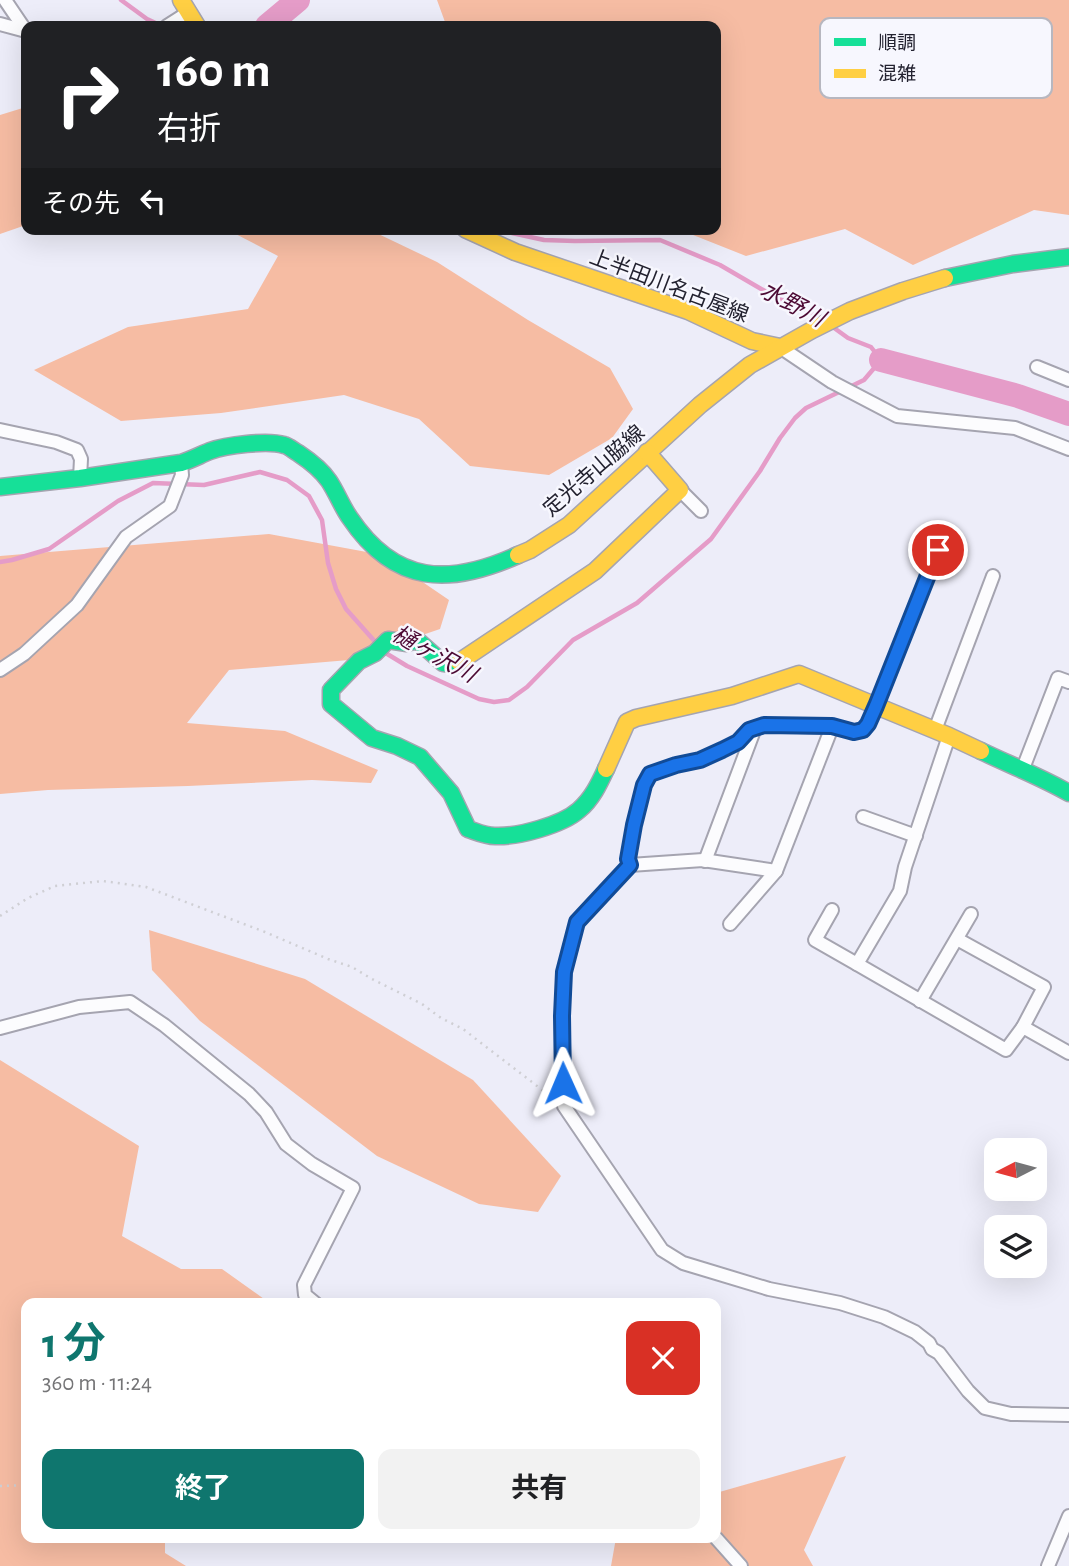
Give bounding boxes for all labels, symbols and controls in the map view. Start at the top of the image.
legend [820,18,1052,98]
text: 順調 [878,33,916,53]
text: 160 m [157,47,271,96]
icon: right [42,49,133,140]
text: 混雑 [878,63,916,84]
text: 右折 [157,113,221,145]
icon: left [134,182,172,220]
text: その先 [42,191,120,217]
street label: 上半田川名古屋線 [587,245,752,326]
water label: 水野川 [756,277,831,333]
street label: 定光寺山脇線 [539,421,648,520]
pin [908,520,968,580]
icon: arrive [919,531,957,569]
water label: 樋ヶ沢川 [388,621,483,689]
position arrow [526,1046,600,1120]
north arrow [984,1138,1046,1200]
map controls [984,1138,1047,1278]
button: layers [984,1215,1047,1278]
button: close [626,1321,700,1395]
text: 1 分 [42,1323,105,1365]
text: 360 m · 11:24 [42,1372,152,1395]
button: 終了 [42,1449,364,1529]
button: 共有 [378,1449,700,1529]

